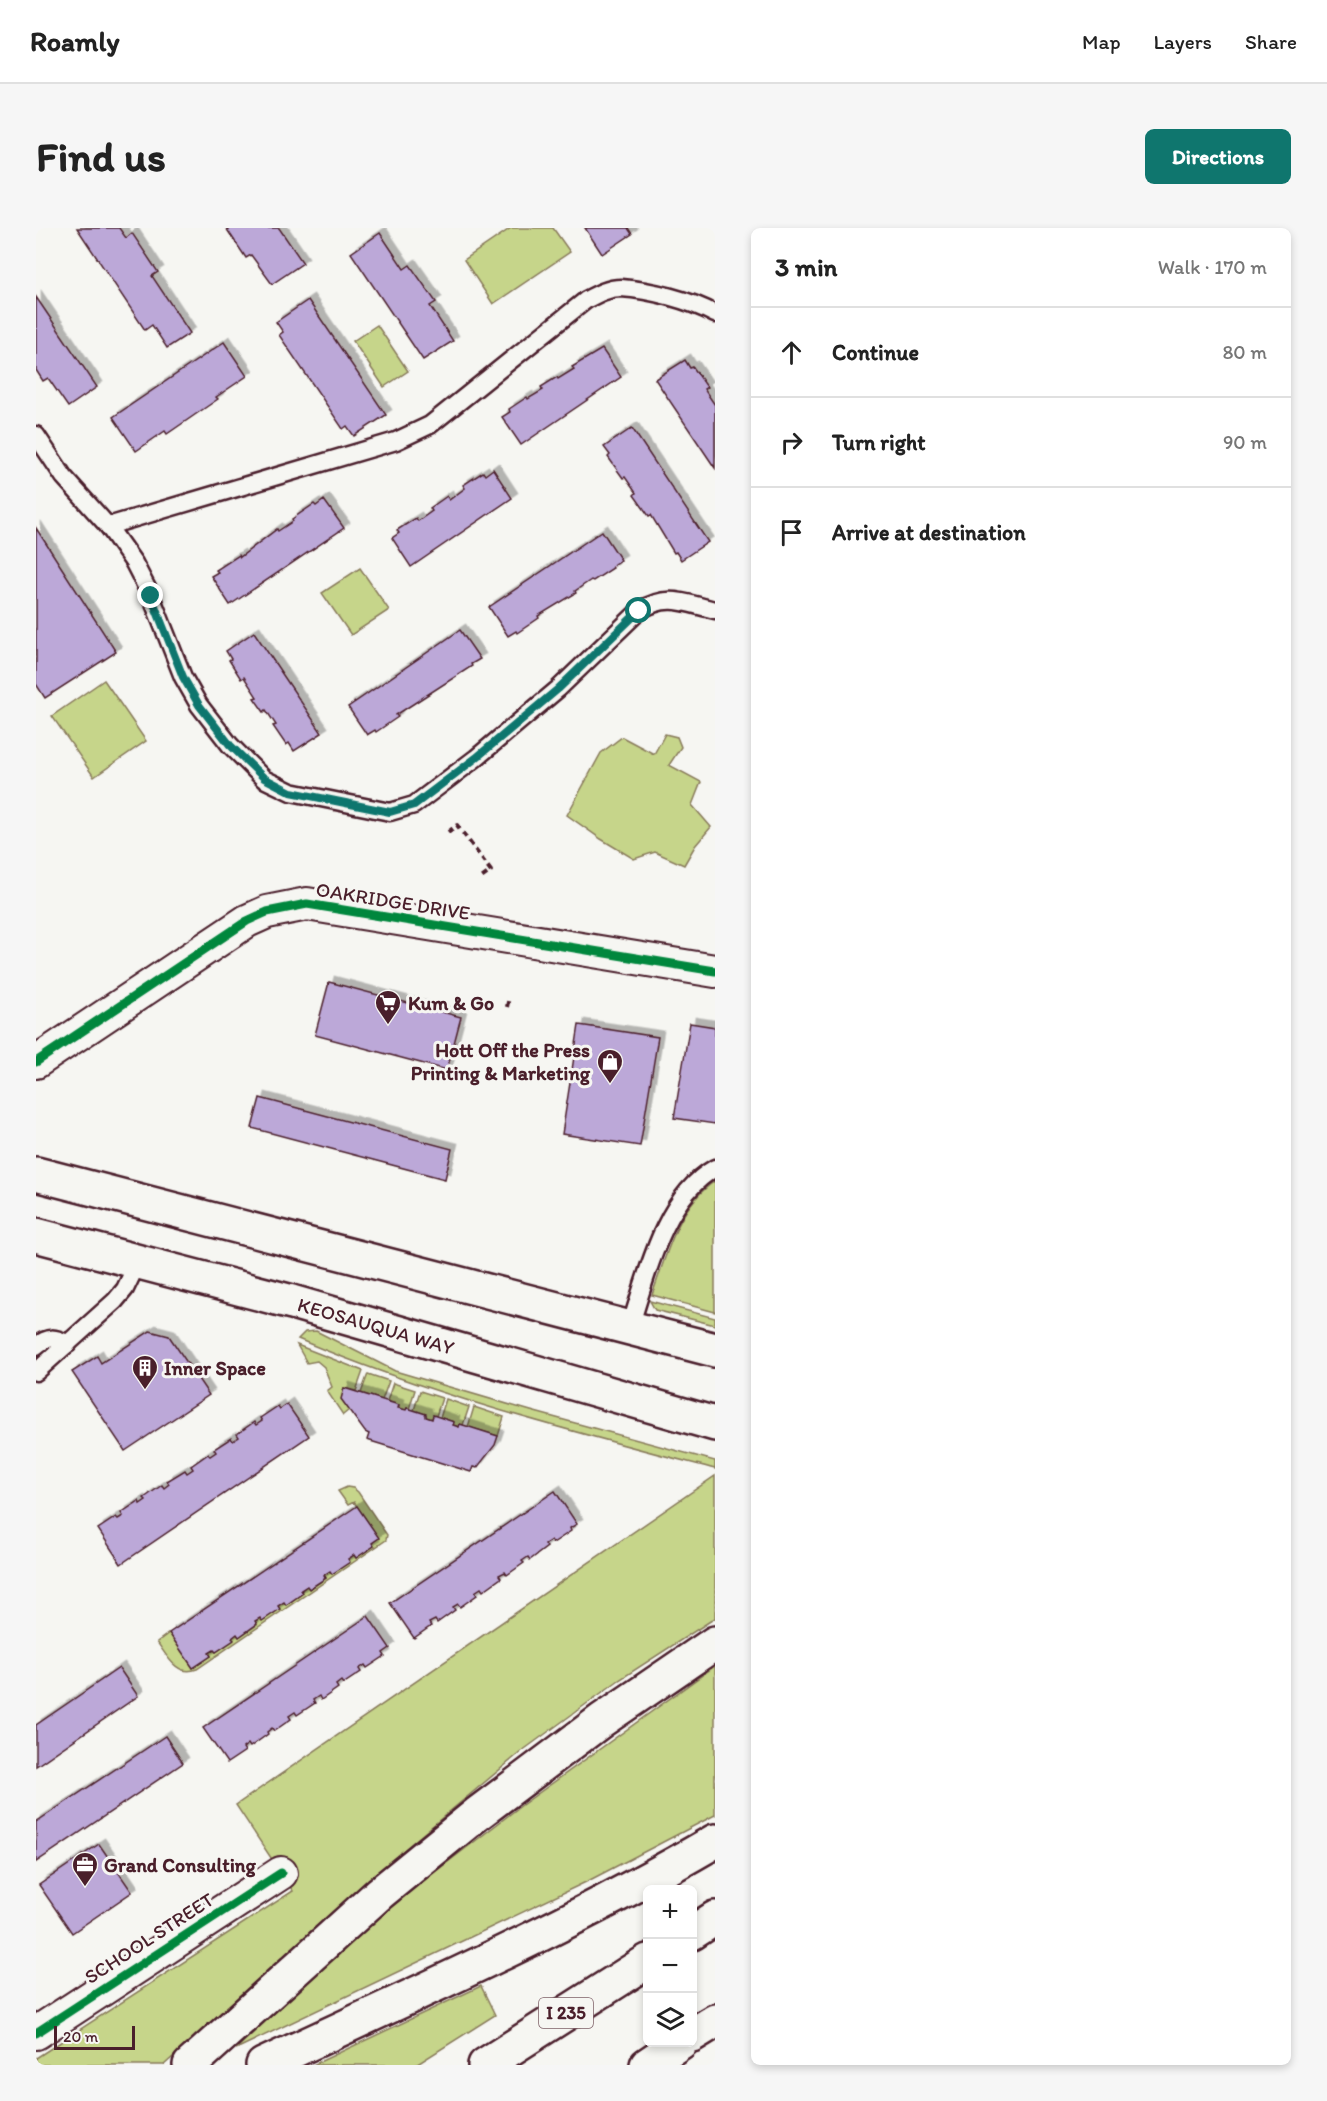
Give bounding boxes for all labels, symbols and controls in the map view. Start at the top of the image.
text: Roamly [30,24,120,58]
text: Map [1082,29,1121,54]
text: Layers [1154,29,1212,54]
text: Share [1245,29,1297,54]
button: Directions [1145,129,1291,184]
text: Find us [36,131,166,182]
text: 3 min [775,251,837,283]
text: Walk · 170 m [1158,255,1267,279]
icon: ahead [775,336,808,369]
text: Continue [832,339,919,366]
text: 80 m [1222,340,1267,364]
icon: right [775,426,808,459]
text: Turn right [832,429,926,456]
text: 90 m [1223,430,1267,454]
icon: arrive [775,516,808,549]
text: Arrive at destination [832,519,1026,546]
route end [137,582,163,608]
route start [625,597,651,623]
street label: OAKRIDGE DRIVE [314,877,472,925]
supermarket icon: Kum & Go [373,988,403,1026]
place label: Kum & Go [408,991,494,1015]
place label: Hott Off the Press Printing & Marketing [411,1038,591,1086]
shop icon: Hott Off the Press Printing & Marketing [595,1047,625,1085]
street label: KEOSAUQUA WAY [295,1292,458,1360]
building icon: Inner Space [130,1353,160,1391]
place label: Inner Space [164,1356,266,1381]
office icon: Grand Consulting [70,1850,100,1888]
place label: Grand Consulting [104,1853,256,1878]
map controls [643,1885,697,2047]
button: + [643,1885,697,1939]
street label: SCHOOL STREET [80,1887,218,1989]
button: − [643,1939,697,1993]
button: layers [643,1993,697,2047]
road number: I 235 [539,1998,593,2028]
scale bar [54,2023,135,2050]
text: 20 m [63,2027,98,2046]

